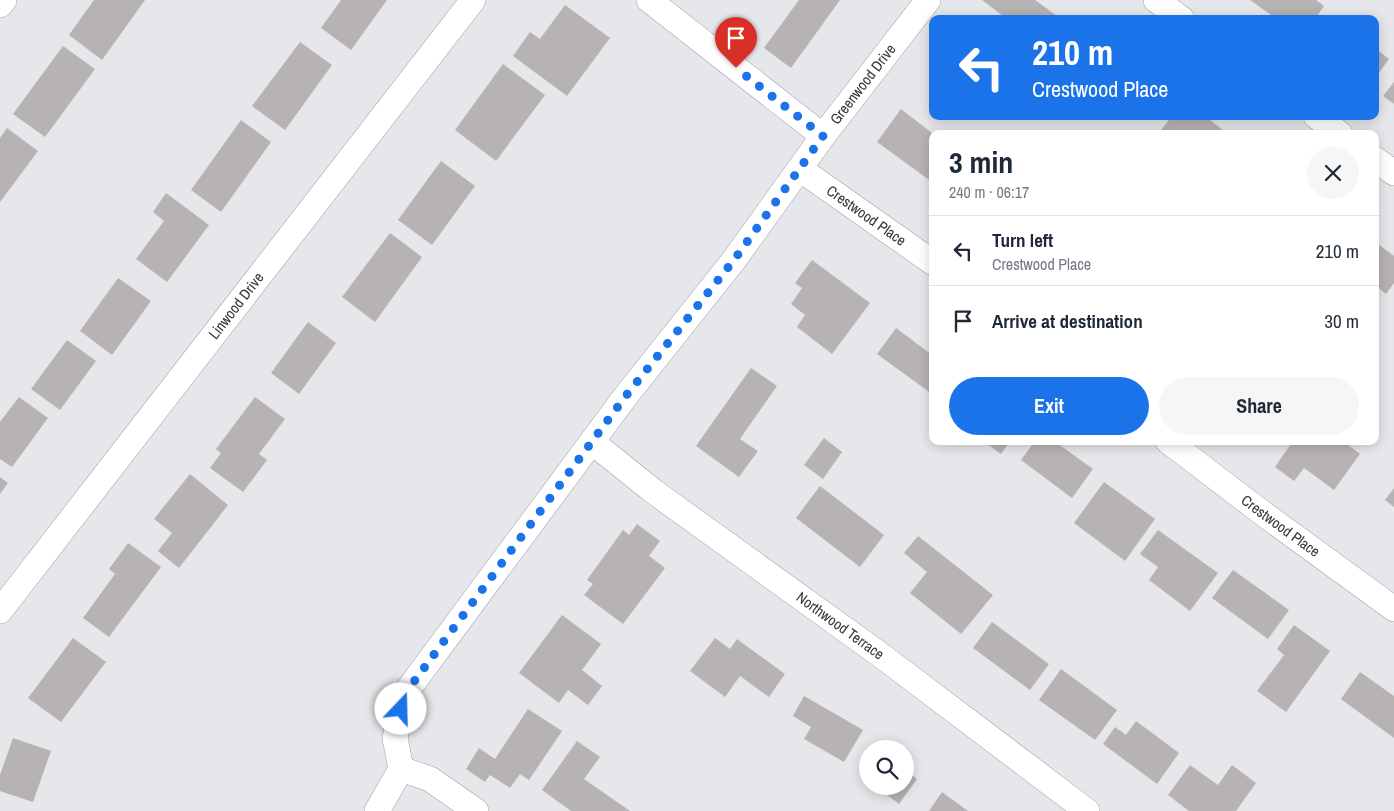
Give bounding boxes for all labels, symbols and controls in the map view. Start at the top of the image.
pin [715,17,757,68]
icon: arrive [722,24,750,52]
text: 210 m [1032,29,1113,76]
icon: left [949,35,1014,100]
street label: Greenwood Drive [825,39,900,129]
text: Crestwood Place [1032,74,1168,104]
text: 3 min [949,142,1013,182]
button: close [1307,147,1359,199]
street label: Crestwood Place [822,180,911,251]
text: 240 m · 06:17 [949,181,1029,203]
text: Turn left [992,227,1053,253]
icon: left [949,237,977,265]
text: 210 m [1316,238,1359,264]
text: Crestwood Place [992,253,1091,275]
street label: Linwood Drive [203,268,269,343]
icon: arrive [949,307,977,335]
text: Arrive at destination [992,308,1143,334]
text: 30 m [1324,308,1359,334]
button: Exit [949,377,1149,435]
button: Share [1159,377,1359,435]
street label: Crestwood Place [1237,490,1325,562]
street label: Northwood Terrace [792,587,889,664]
position arrow [374,682,426,734]
map controls [859,740,914,795]
button: search [859,740,914,795]

